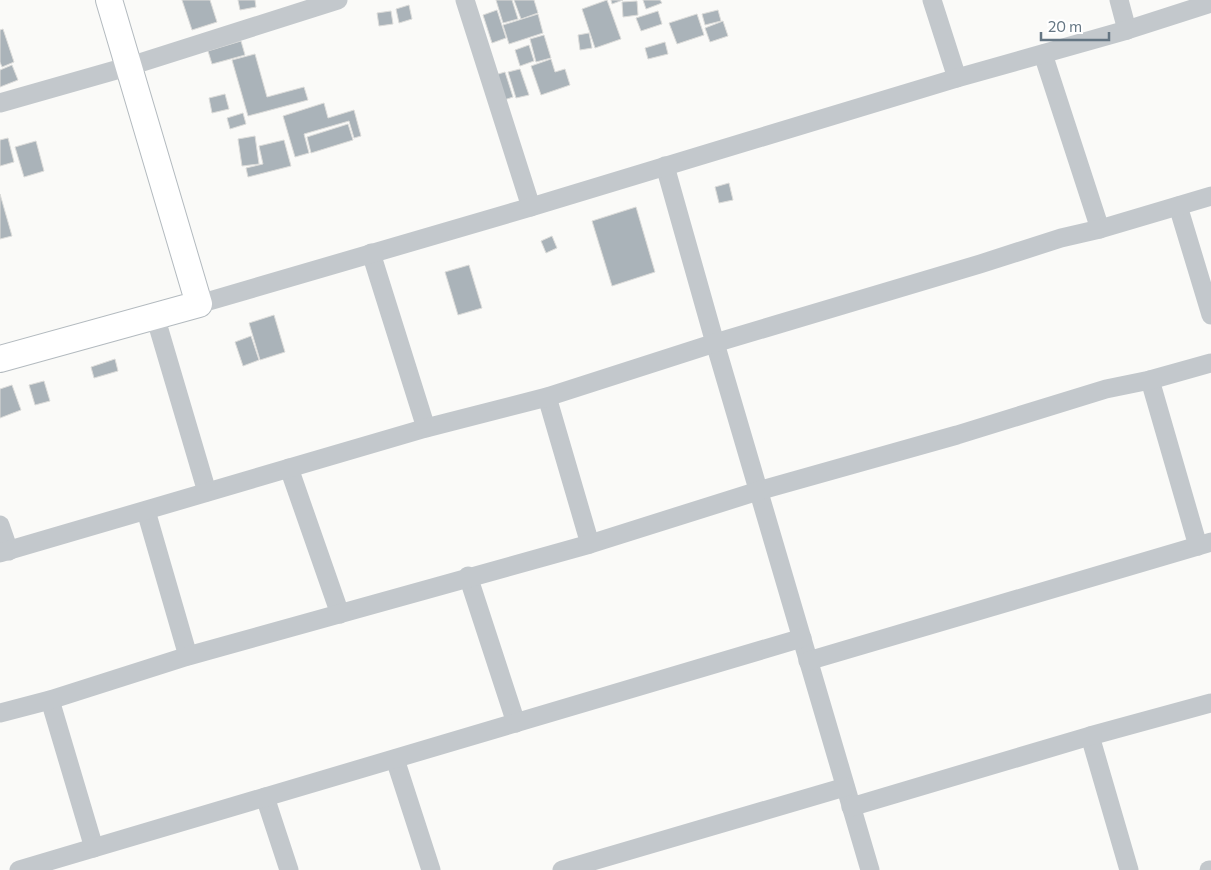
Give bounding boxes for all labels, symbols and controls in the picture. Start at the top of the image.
scale bar [1041,10,1108,42]
text: 20 m [1048,17,1082,35]

